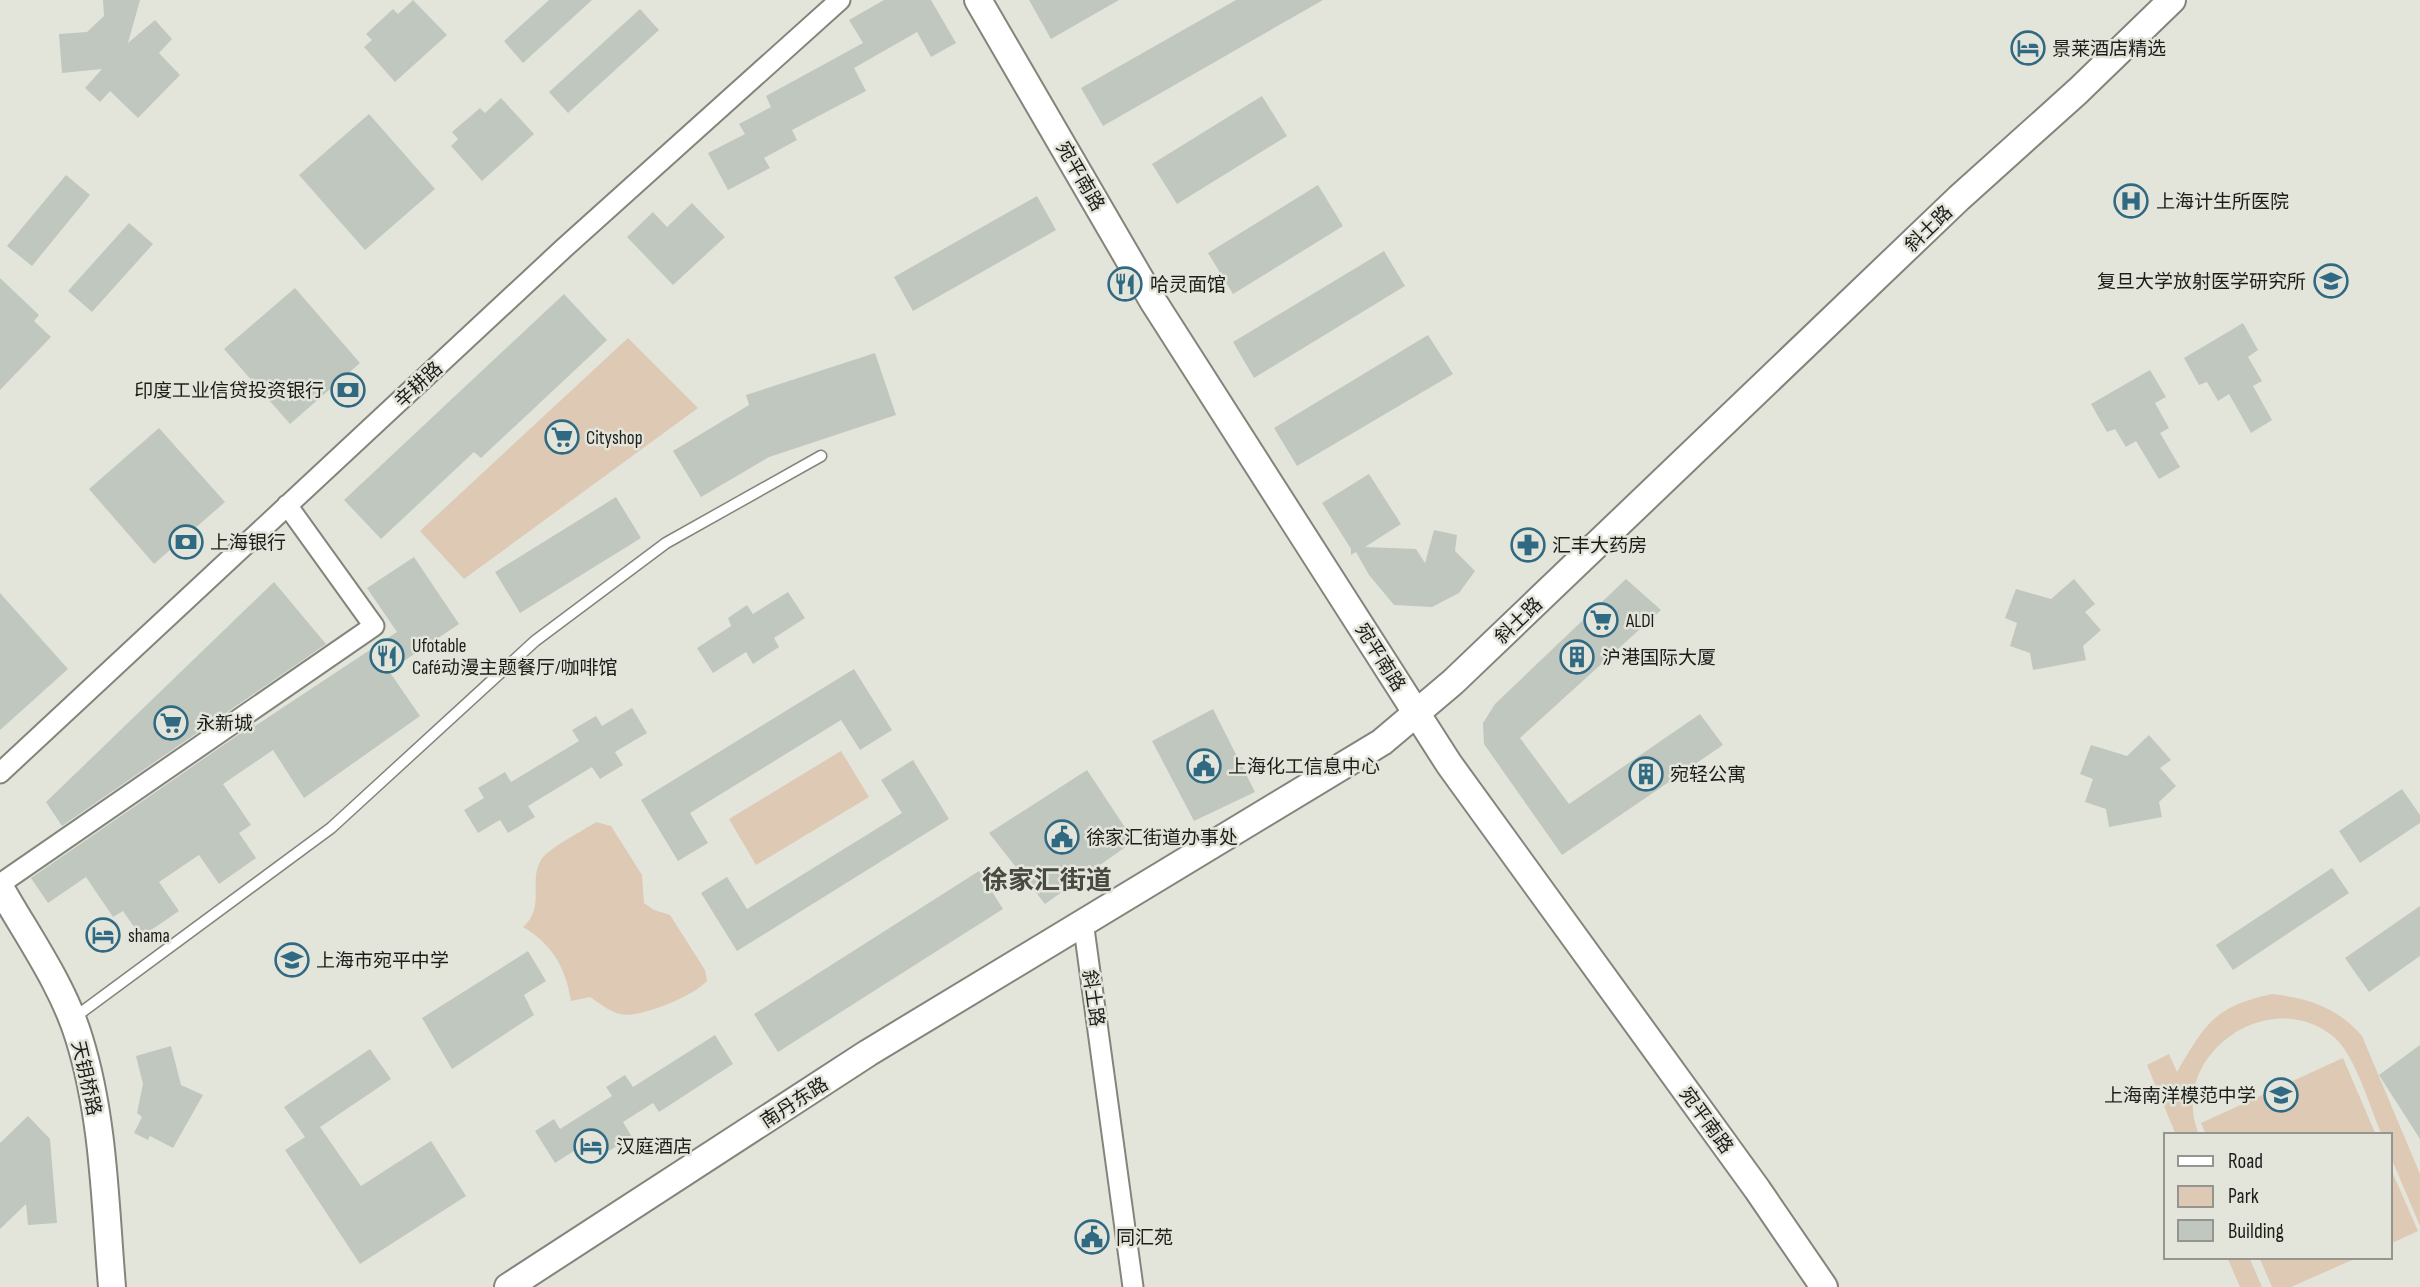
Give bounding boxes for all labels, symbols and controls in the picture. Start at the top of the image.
hotel icon: 景莱酒店精选 [2009,29,2047,67]
place label: 景莱酒店精选 [2052,38,2166,61]
street label: 宛平南路 [1051,138,1109,215]
hospital icon: 上海计生所医院 [2112,182,2150,220]
place label: 上海计生所医院 [2156,191,2289,214]
street label: 斜土路 [1901,201,1958,257]
school or university icon: 复旦大学放射医学研究所 [2312,262,2350,300]
restaurant icon: 哈灵面馆 [1106,265,1144,303]
place label: 复旦大学放射医学研究所 [2097,271,2306,294]
place label: 哈灵面馆 [1150,274,1226,297]
street label: 辛耕路 [390,357,448,413]
bank icon: 印度工业信贷投资银行 [329,371,367,409]
place label: 印度工业信贷投资银行 [134,380,324,403]
supermarket icon: Cityshop [543,418,581,456]
place label: Cityshop [586,427,643,450]
bank icon: 上海银行 [167,523,205,561]
pharmacy icon: 汇丰大药房 [1509,526,1547,564]
place label: 上海银行 [210,532,286,555]
place label: 汇丰大药房 [1552,535,1647,558]
street label: 斜土路 [1491,593,1548,649]
supermarket icon: ALDI [1582,601,1620,639]
place label: ALDI [1625,610,1654,633]
street label: 宛平南路 [1350,619,1410,696]
place label: Ufotable Café动漫主题餐厅/咖啡馆 [412,635,617,680]
restaurant icon: Ufotable Café动漫主题餐厅/咖啡馆 [368,637,406,675]
building icon: 沪港国际大厦 [1558,638,1596,676]
place label: 沪港国际大厦 [1602,647,1716,670]
supermarket icon: 永新城 [152,704,190,742]
place label: 永新城 [196,713,253,736]
public building icon: 上海化工信息中心 [1185,747,1223,785]
building icon: 宛轻公寓 [1627,755,1665,793]
place label: 上海化工信息中心 [1228,756,1380,779]
place label: 宛轻公寓 [1670,764,1746,787]
public building icon: 徐家汇街道办事处 [1043,818,1081,856]
place label: 徐家汇街道办事处 [1086,827,1238,850]
district label: 徐家汇街道 [982,866,1112,897]
hotel icon: shama [84,916,122,954]
place label: shama [128,925,170,948]
school or university icon: 上海市宛平中学 [273,941,311,979]
place label: 上海市宛平中学 [316,950,449,973]
street label: 斜土路 [1077,968,1108,1028]
street label: 天钥桥路 [66,1039,105,1118]
street label: 南丹东路 [757,1073,833,1134]
school or university icon: 上海南洋模范中学 [2262,1076,2300,1114]
street label: 宛平南路 [1674,1083,1737,1158]
place label: 上海南洋模范中学 [2104,1085,2256,1108]
hotel icon: 汉庭酒店 [572,1127,610,1165]
legend [2164,1133,2392,1259]
place label: 汉庭酒店 [616,1136,692,1159]
text: Road [2228,1149,2263,1174]
text: Park [2228,1184,2259,1209]
public building icon: 同汇苑 [1073,1218,1111,1256]
text: Building [2228,1219,2284,1244]
place label: 同汇苑 [1116,1227,1173,1250]

